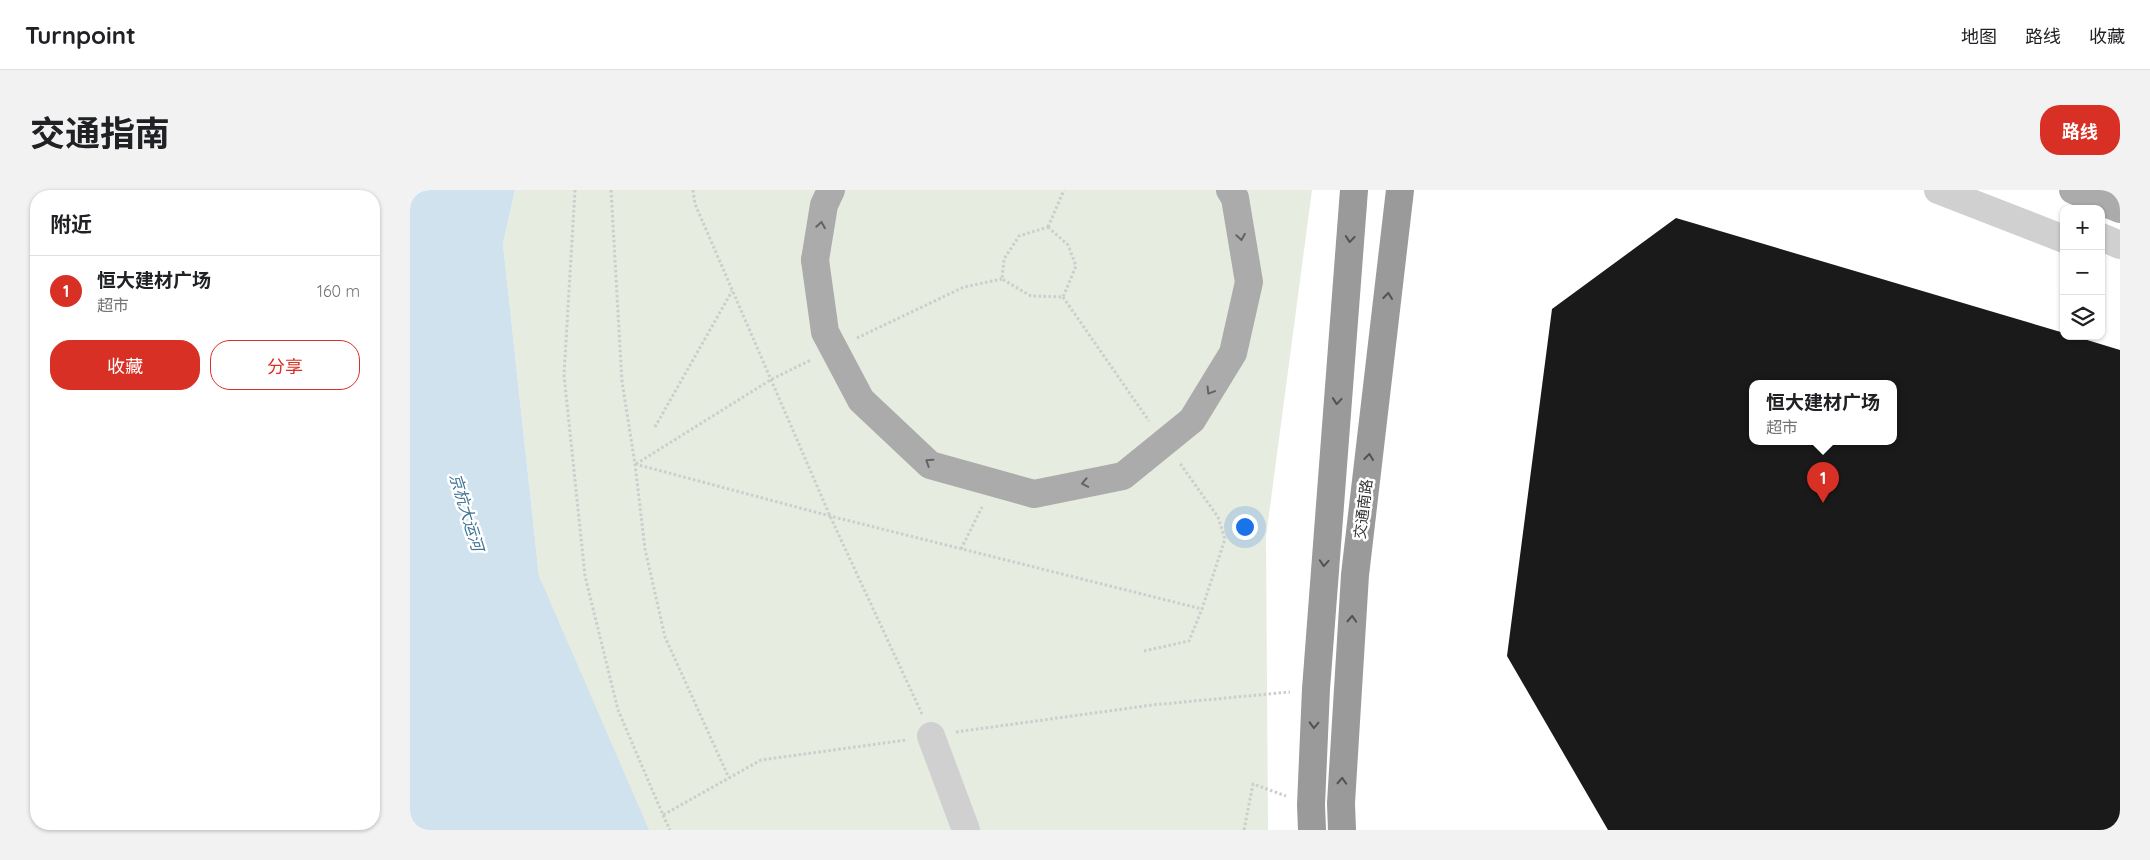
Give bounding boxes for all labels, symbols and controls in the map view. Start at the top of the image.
text: Turnpoint [25,20,136,50]
text: 地图 [1961,25,1997,48]
text: 路线 [2025,25,2061,48]
text: 收藏 [2089,25,2125,48]
button: 路线 [2040,105,2120,155]
text: 交通指南 [30,111,170,155]
map controls [2060,205,2105,340]
button: + [2060,205,2105,250]
text: 附近 [50,211,92,237]
one-way arrow [816,220,826,229]
one-way arrow [1236,232,1246,241]
one-way arrow [1345,235,1356,243]
button: − [2060,250,2105,295]
text: 恒大建材广场 [97,268,211,292]
text: 1 [63,281,69,301]
text: 160 m [317,281,360,301]
one-way arrow [1382,292,1393,300]
text: 超市 [97,295,129,315]
button: layers [2060,295,2105,340]
button: 收藏 [50,340,200,390]
button: 分享 [210,340,360,390]
popup [1749,380,1897,445]
one-way arrow [1207,385,1217,394]
text: 恒大建材广场 [1766,390,1880,414]
one-way arrow [1332,397,1343,405]
text: 超市 [1766,417,1798,437]
one-way arrow [1363,453,1374,461]
one-way arrow [925,458,934,468]
pin: 1 [1807,462,1839,503]
water label: 京杭大运河 [446,471,489,556]
one-way arrow [1080,478,1089,488]
street label: 交通南路 [1350,478,1376,540]
your location [1232,514,1258,540]
one-way arrow [1319,559,1330,567]
one-way arrow [1347,615,1358,623]
one-way arrow [1309,721,1319,729]
one-way arrow [1337,777,1348,785]

